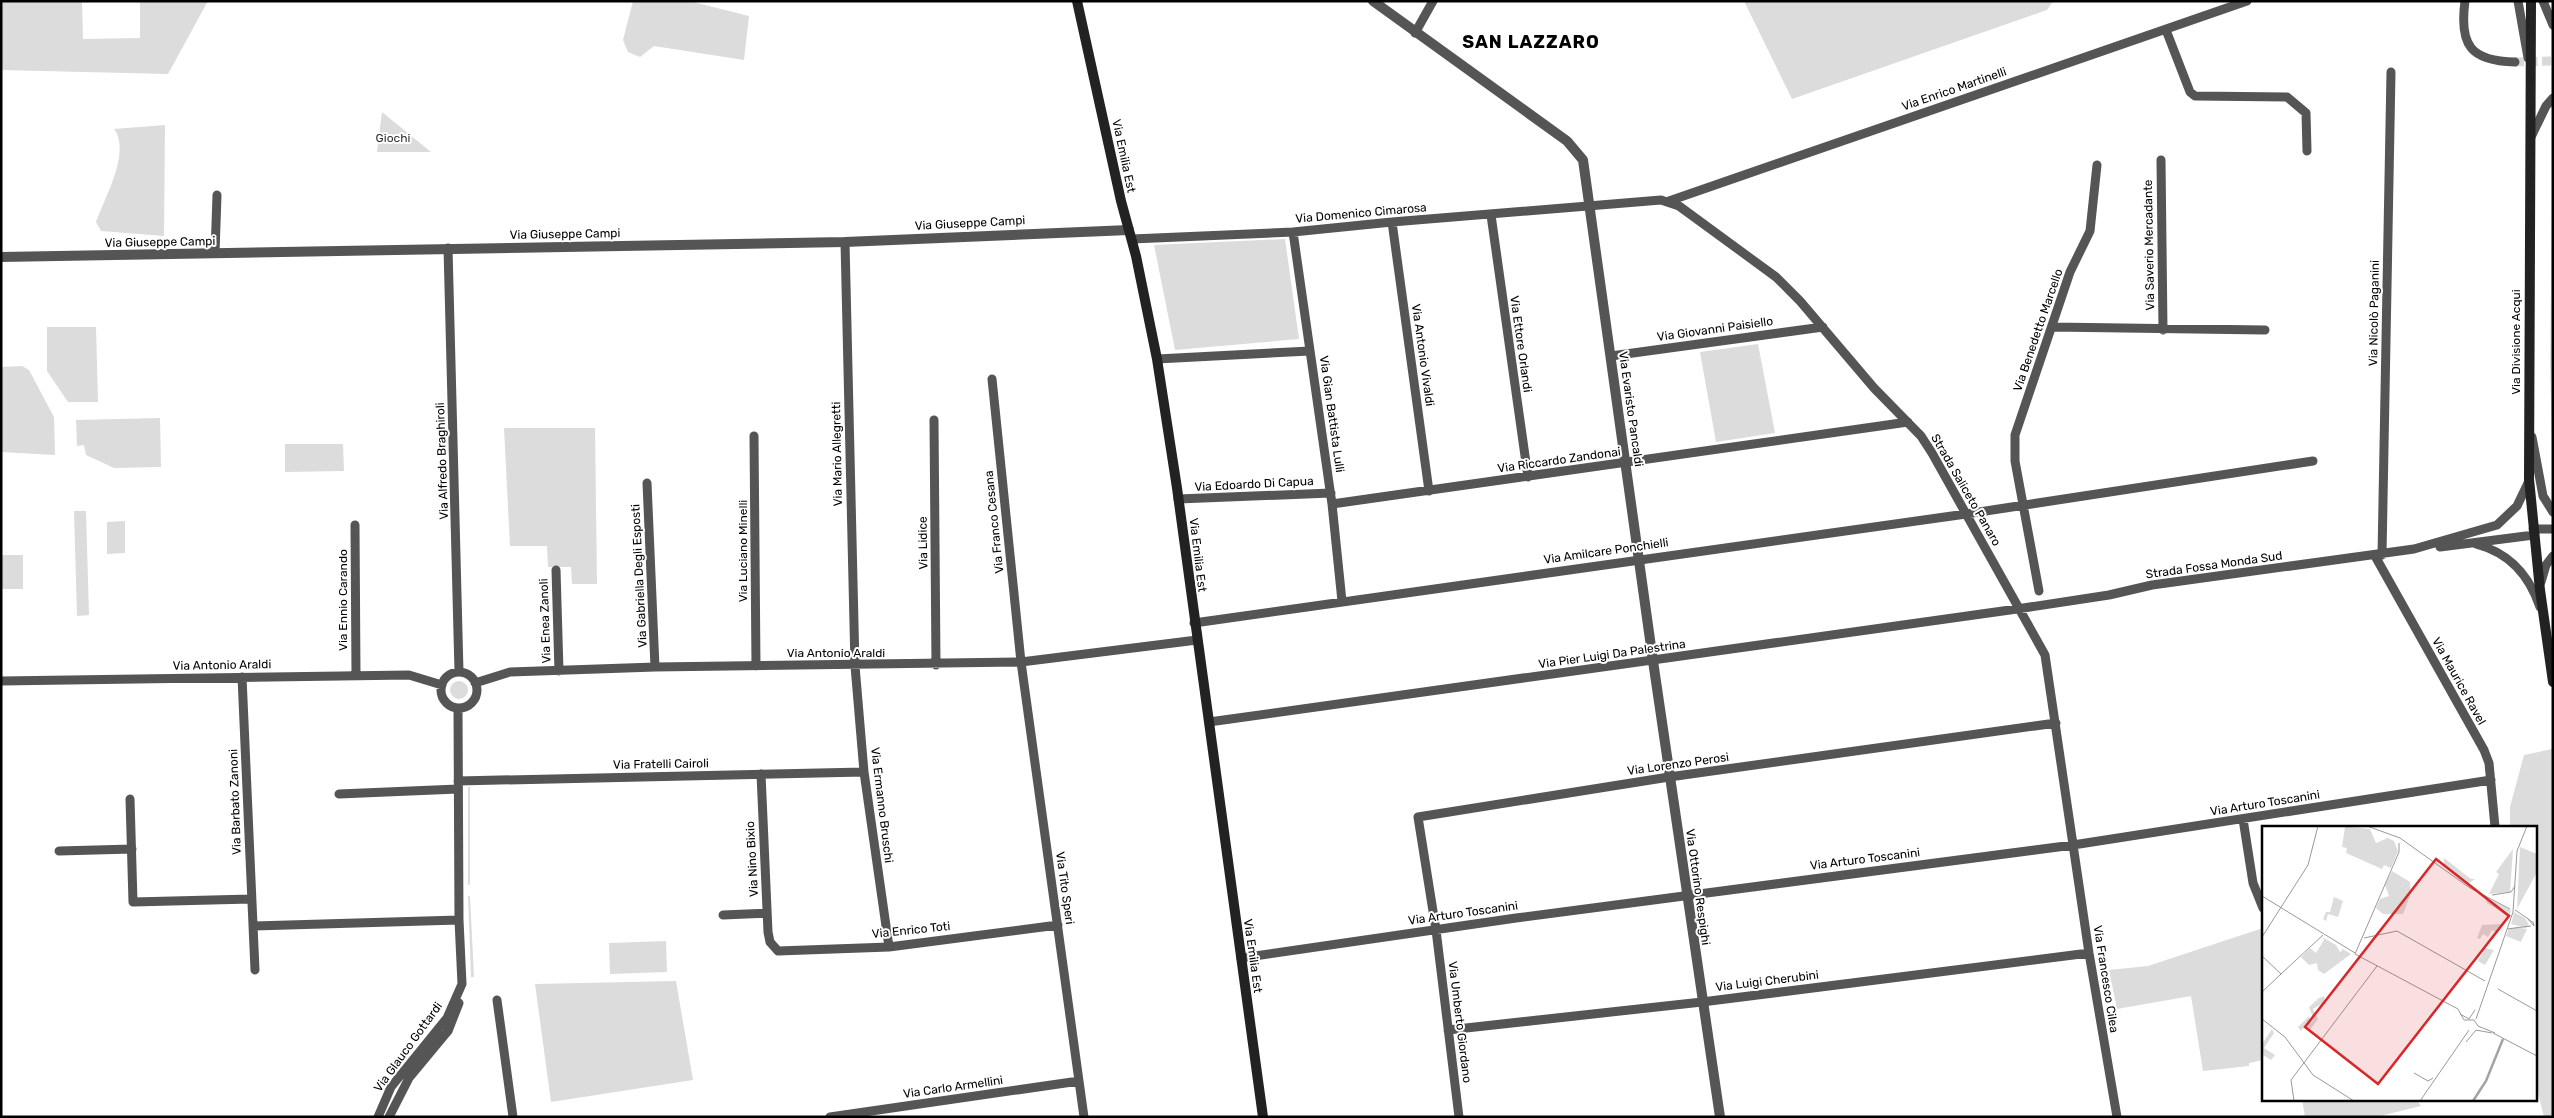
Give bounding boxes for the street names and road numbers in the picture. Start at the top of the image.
street label: Via Enrico Martinelli [1900,64,2008,113]
street label: Via Emilia Est [1109,118,1139,194]
street label: Via Saverio Mercadante [2141,179,2157,311]
street label: Via Domenico Cimarosa [1295,200,1427,226]
street label: Via Giuseppe Campi [914,213,1026,233]
street label: Via Giuseppe Campi [510,226,621,242]
street label: Via Giuseppe Campi [105,234,216,250]
street label: Via Nicolò Paganini [2366,260,2382,366]
street label: Via Benedetto Marcello [2010,267,2066,393]
street label: Via Divisione Acqui [2509,289,2523,395]
street label: Via Ettore Orlandi [1507,295,1535,393]
street label: Via Antonio Vivaldi [1409,303,1437,407]
street label: Via Giovanni Paisiello [1656,314,1774,344]
street label: Via Evaristo Pancaldi [1616,350,1646,468]
street label: Via Gian Battista Lulli [1317,355,1347,473]
street label: Via Alfredo Braghiroli [433,402,451,520]
street label: Via Mario Allegretti [829,402,845,506]
street label: Strada Saliceto Panaro [1928,431,2004,549]
street label: Via Riccardo Zandonai [1496,444,1622,476]
street label: Via Franco Cesana [982,470,1006,574]
street label: Via Edoardo Di Capua [1194,474,1314,494]
street label: Via Luciano Minelli [736,500,750,602]
street label: Via Gabriella Degli Esposti [628,504,650,648]
street label: Via Lidice [916,516,930,570]
street label: Via Emilia Est [1187,517,1210,593]
street label: Via Amilcare Ponchielli [1543,535,1669,567]
street label: Strada Fossa Monda Sud [2145,548,2283,582]
street label: Via Ennio Carando [336,549,350,651]
street label: Via Enea Zanoli [537,578,553,664]
street label: Via Maurice Ravel [2429,635,2489,727]
street label: Via Pier Luigi Da Palestrina [1538,637,1686,671]
street label: Via Antonio Araldi [787,646,885,660]
street label: Via Antonio Araldi [173,657,271,673]
street label: Via Ermanno Bruschi [868,746,896,864]
street label: Via Barbato Zanoni [226,749,244,855]
street label: Via Lorenzo Perosi [1626,750,1730,778]
street label: Via Fratelli Cairoli [613,756,709,772]
street label: Via Arturo Toscanini [2209,787,2321,819]
street label: Via Nino Bixio [743,821,761,897]
street label: Via Ottorino Respighi [1683,828,1713,946]
street label: Via Arturo Toscanini [1809,845,1921,873]
street label: Via Tito Speri [1053,851,1077,925]
street label: Via Arturo Toscanini [1407,898,1519,928]
street label: Via Emilia Est [1241,918,1265,994]
street label: Via Enrico Toti [871,919,951,941]
street label: Via Francesco Cilea [2091,924,2121,1034]
street label: Via Umberto Giordano [1446,960,1474,1084]
street label: Via Luigi Cherubini [1715,968,1820,994]
street label: Via Glauco Gottardi [371,999,445,1094]
street label: Via Carlo Armellini [902,1073,1004,1101]

